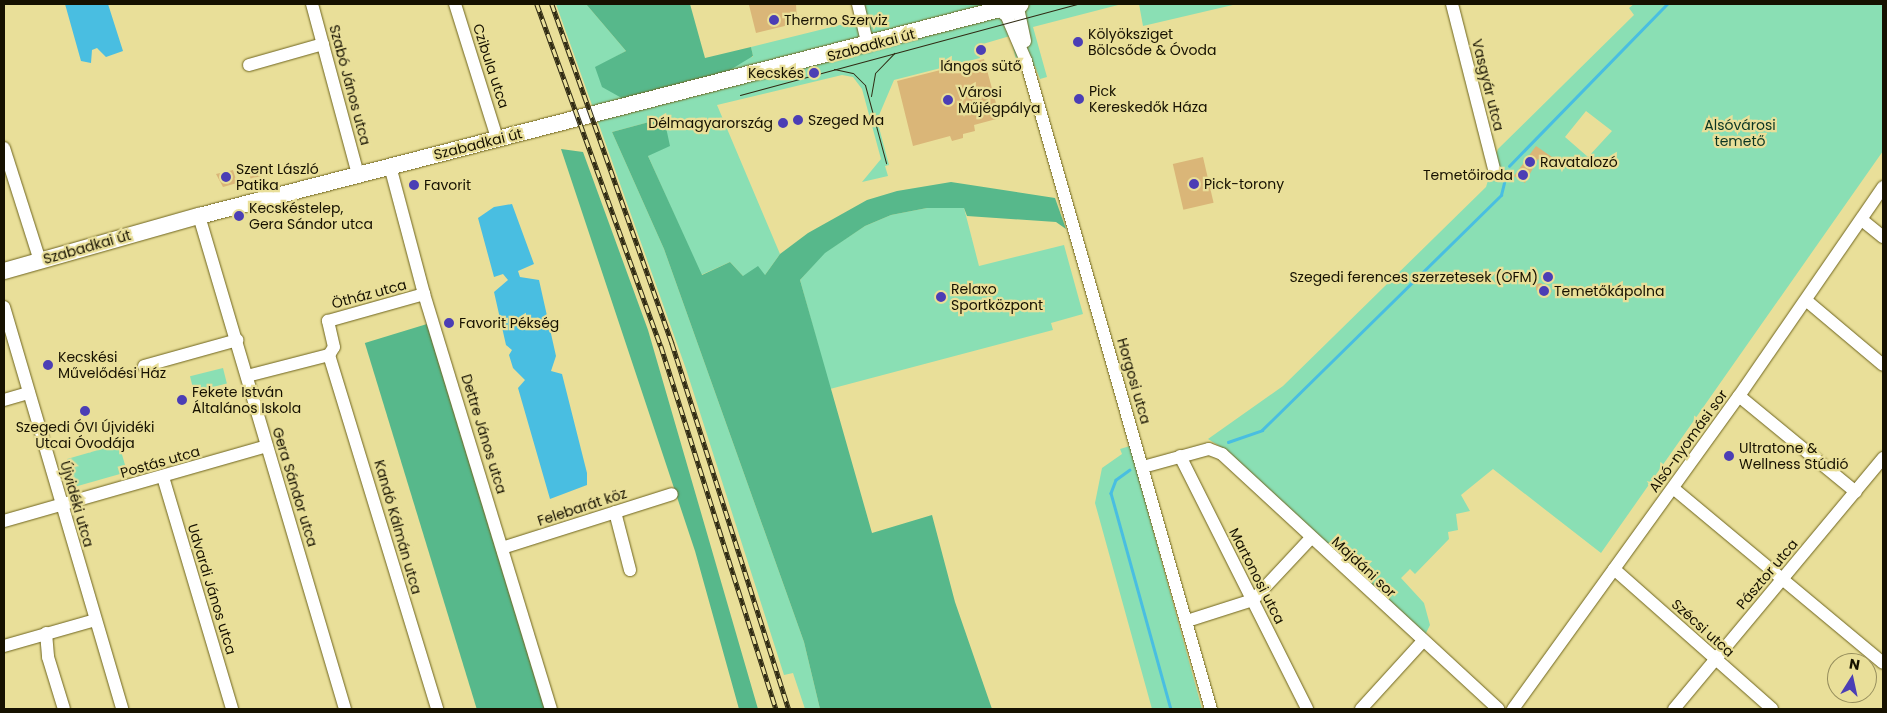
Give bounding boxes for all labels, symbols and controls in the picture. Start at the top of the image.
place label: Thermo Szerviz [784,12,888,28]
marker: Thermo Szerviz [768,14,780,26]
street label: Czibula utca [469,22,513,110]
street label: Szabó János utca [326,23,374,147]
street label: Szabadkai út [825,25,917,65]
place label: Kölyöksziget Bölcsőde & Óvoda [1088,26,1216,58]
marker: Kölyöksziget Bölcsőde & Óvoda [1072,36,1084,48]
street label: Vasgyár utca [1468,37,1508,133]
marker: lángos sütő [975,44,987,56]
place label: lángos sütő [940,58,1022,74]
place label: Kecskés [748,65,804,81]
marker: Kecskés [808,67,820,79]
place label: Pick Kereskedők Háza [1089,83,1208,115]
place label: Városi Műjégpálya [958,84,1040,116]
marker: Pick Kereskedők Háza [1073,93,1085,105]
marker: Városi Műjégpálya [942,94,954,106]
place label: Szeged Ma [808,112,884,128]
marker: Szeged Ma [792,114,804,126]
place label: Délmagyarország [648,115,773,131]
marker: Délmagyarország [777,117,789,129]
park label: Alsóvárosi temető [1704,117,1776,150]
street label: Szabadkai út [432,125,524,163]
place label: Ravatalozó [1540,154,1618,170]
marker: Ravatalozó [1524,156,1536,168]
place label: Szent László Patika [236,161,319,193]
place label: Temetőiroda [1423,167,1513,183]
marker: Temetőiroda [1517,169,1529,181]
marker: Szent László Patika [220,171,232,183]
place label: Pick-torony [1204,176,1284,192]
place label: Favorit [424,177,471,193]
marker: Pick-torony [1188,178,1200,190]
marker: Favorit [408,179,420,191]
place label: Kecskéstelep, Gera Sándor utca [249,200,373,232]
marker: Kecskéstelep, Gera Sándor utca [233,210,245,222]
street label: Szabadkai út [41,226,133,268]
place label: Szegedi ferences szerzetesek (OFM) [1289,269,1538,285]
marker: Szegedi ferences szerzetesek (OFM) [1542,271,1554,283]
street label: Ötház utca [330,276,408,312]
place label: Relaxo Sportközpont [951,281,1043,314]
place label: Temetőkápolna [1554,283,1664,299]
marker: Temetőkápolna [1538,285,1550,297]
marker: Relaxo Sportközpont [935,291,947,303]
place label: Favorit Pékség [459,315,559,331]
marker: Favorit Pékség [443,317,455,329]
street label: Horgosi utca [1114,336,1154,426]
place label: Kecskési Művelődési Ház [58,349,166,382]
marker: Kecskési Művelődési Ház [42,359,54,371]
street label: Dettre János utca [458,372,510,496]
place label: Fekete István Általános Iskola [192,384,301,417]
street label: Alsó-nyomási sor [1645,386,1731,496]
marker: Fekete István Általános Iskola [176,394,188,406]
marker: Szegedi ÓVI Újvidéki Utcai Óvodája [79,405,91,417]
place label: Szegedi ÓVI Újvidéki Utcai Óvodája [16,419,154,452]
street label: Gera Sándor utca [269,425,321,549]
place label: Ultratone & Wellness Stúdió [1739,440,1848,472]
street label: Postás utca [118,443,202,481]
marker: Ultratone & Wellness Stúdió [1723,450,1735,462]
street label: Kandó Kálmán utca [371,458,425,596]
street label: Újvidéki utca [57,459,97,549]
street label: Felebarát köz [535,485,629,529]
street label: Udvardi János utca [184,522,240,656]
street label: Martonosi utca [1226,525,1288,627]
street label: Majdáni sor [1328,533,1400,601]
street label: Pásztor utca [1733,536,1801,612]
street label: Szécsi utca [1668,596,1738,660]
north arrow [1827,653,1877,703]
text: N [1848,653,1861,675]

